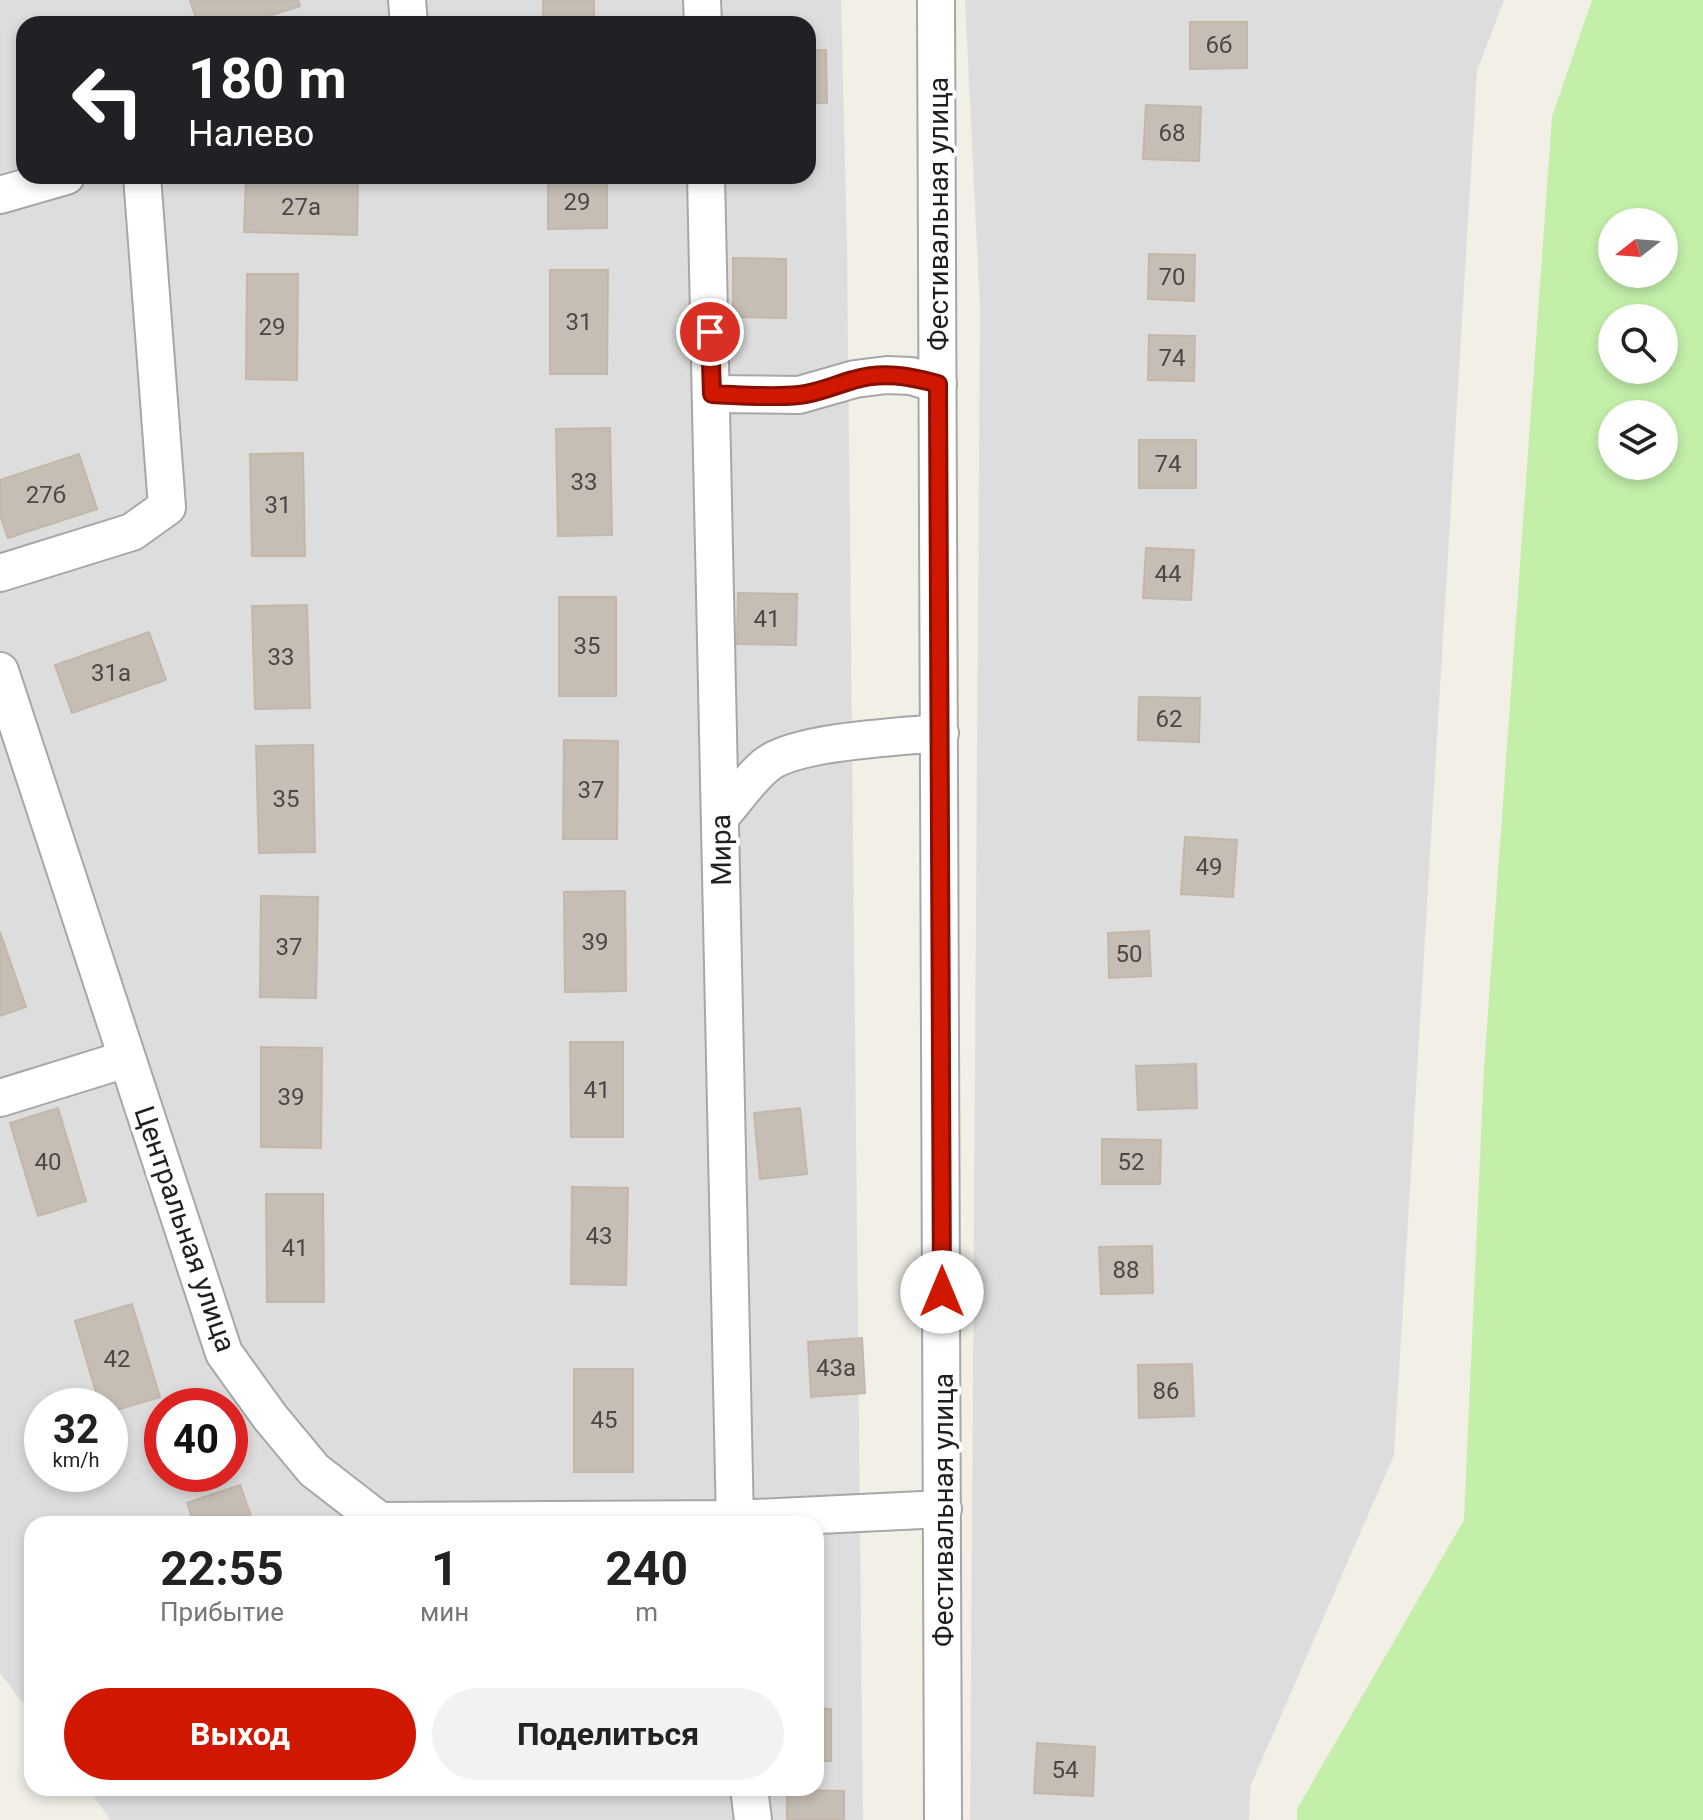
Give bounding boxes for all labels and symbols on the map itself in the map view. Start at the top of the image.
house number: 6б [1206,31,1232,59]
street label: Фестивальная улица [922,77,955,351]
house number: 68 [1159,119,1185,147]
house number: 29 [564,188,590,216]
house number: 27а [281,193,321,221]
north arrow [1598,208,1678,288]
house number: 70 [1159,263,1185,291]
pin [676,298,744,366]
house number: 31 [566,308,592,336]
house number: 29 [259,313,285,341]
house number: 74 [1159,344,1185,372]
house number: 74 [1155,450,1181,478]
house number: 33 [571,468,597,496]
house number: 27б [26,481,66,509]
house number: 31 [265,491,291,519]
house number: 44 [1155,560,1181,588]
house number: 41 [754,605,780,633]
house number: 35 [574,632,600,660]
house number: 33 [268,643,294,671]
house number: 31а [91,659,131,687]
house number: 62 [1156,705,1182,733]
house number: 37 [578,776,604,804]
house number: 35 [273,785,299,813]
street label: Мира [704,814,738,886]
house number: 49 [1196,853,1222,881]
house number: 39 [582,928,608,956]
house number: 37 [276,933,302,961]
house number: 50 [1116,940,1142,968]
house number: 41 [584,1076,610,1104]
house number: 39 [278,1083,304,1111]
street label: Центральная улица [127,1102,243,1356]
house number: 40 [35,1148,61,1176]
house number: 52 [1118,1148,1144,1176]
house number: 43 [586,1222,612,1250]
house number: 41 [282,1234,308,1262]
position arrow [900,1250,984,1334]
house number: 88 [1113,1256,1139,1284]
house number: 42 [104,1345,130,1373]
house number: 43а [816,1354,856,1382]
street label: Фестивальная улица [927,1373,960,1647]
house number: 86 [1153,1377,1179,1405]
speed limit sign: 40 [144,1388,248,1492]
house number: 45 [591,1406,617,1434]
house number: 54 [1052,1756,1078,1784]

